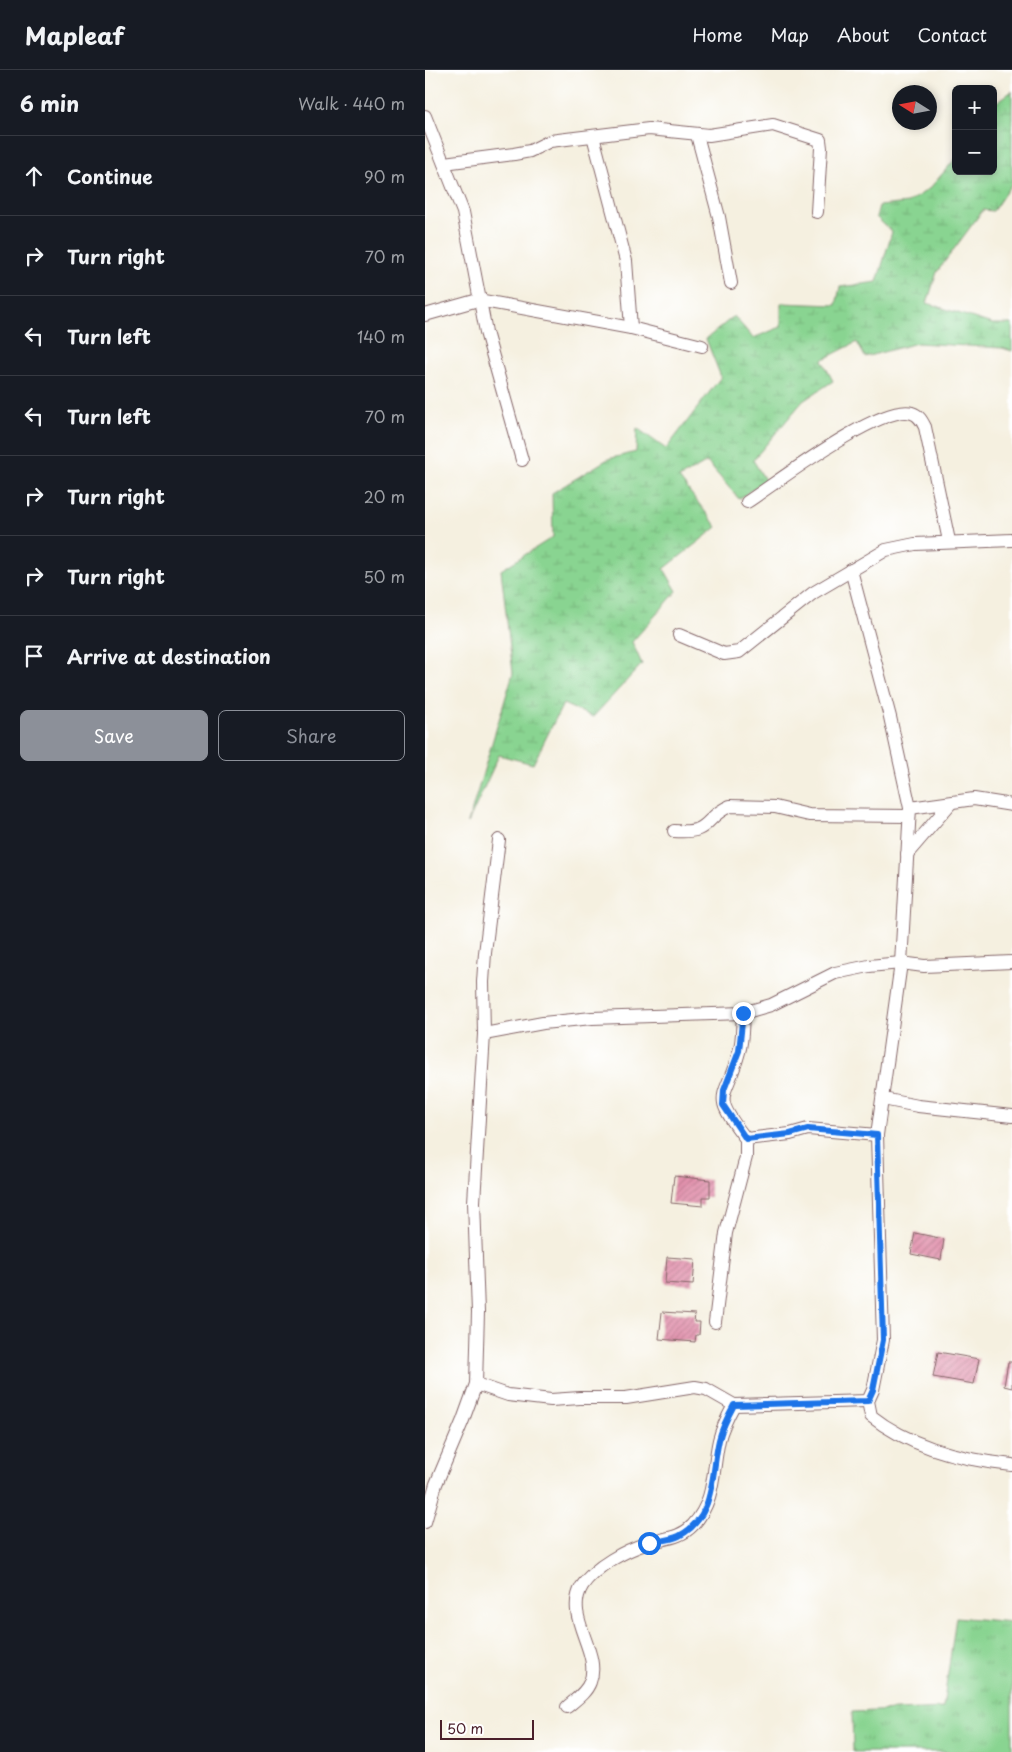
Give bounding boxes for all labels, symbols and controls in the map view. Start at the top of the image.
text: Mapleaf [25,17,124,53]
text: Home [692,21,742,48]
text: Map [770,21,809,48]
text: About [837,21,889,48]
text: Contact [917,21,987,48]
north arrow [892,85,937,130]
map controls [952,85,997,175]
button: + [952,85,997,130]
text: 6 min [20,87,79,119]
text: Walk · 440 m [298,91,405,115]
button: − [952,130,997,175]
icon: ahead [20,162,48,190]
text: Continue [67,162,153,190]
text: 90 m [364,164,405,188]
icon: right [20,242,48,270]
text: Turn right [67,242,165,270]
text: 70 m [365,244,405,268]
icon: left [20,322,48,350]
text: Turn left [67,322,151,350]
text: 140 m [357,324,405,348]
icon: left [20,402,48,430]
text: Turn left [67,402,151,430]
text: 70 m [365,404,405,428]
icon: right [20,482,48,510]
text: Turn right [67,482,165,510]
text: 20 m [364,484,405,508]
icon: right [20,562,48,590]
text: Turn right [67,562,165,590]
text: 50 m [364,564,405,588]
icon: arrive [20,642,48,670]
text: Arrive at destination [67,642,271,670]
button: Save [20,710,208,761]
button: Share [218,710,405,761]
route end [732,1002,755,1025]
route start [638,1532,661,1555]
scale bar [440,1717,534,1740]
text: 50 m [447,1718,483,1739]

